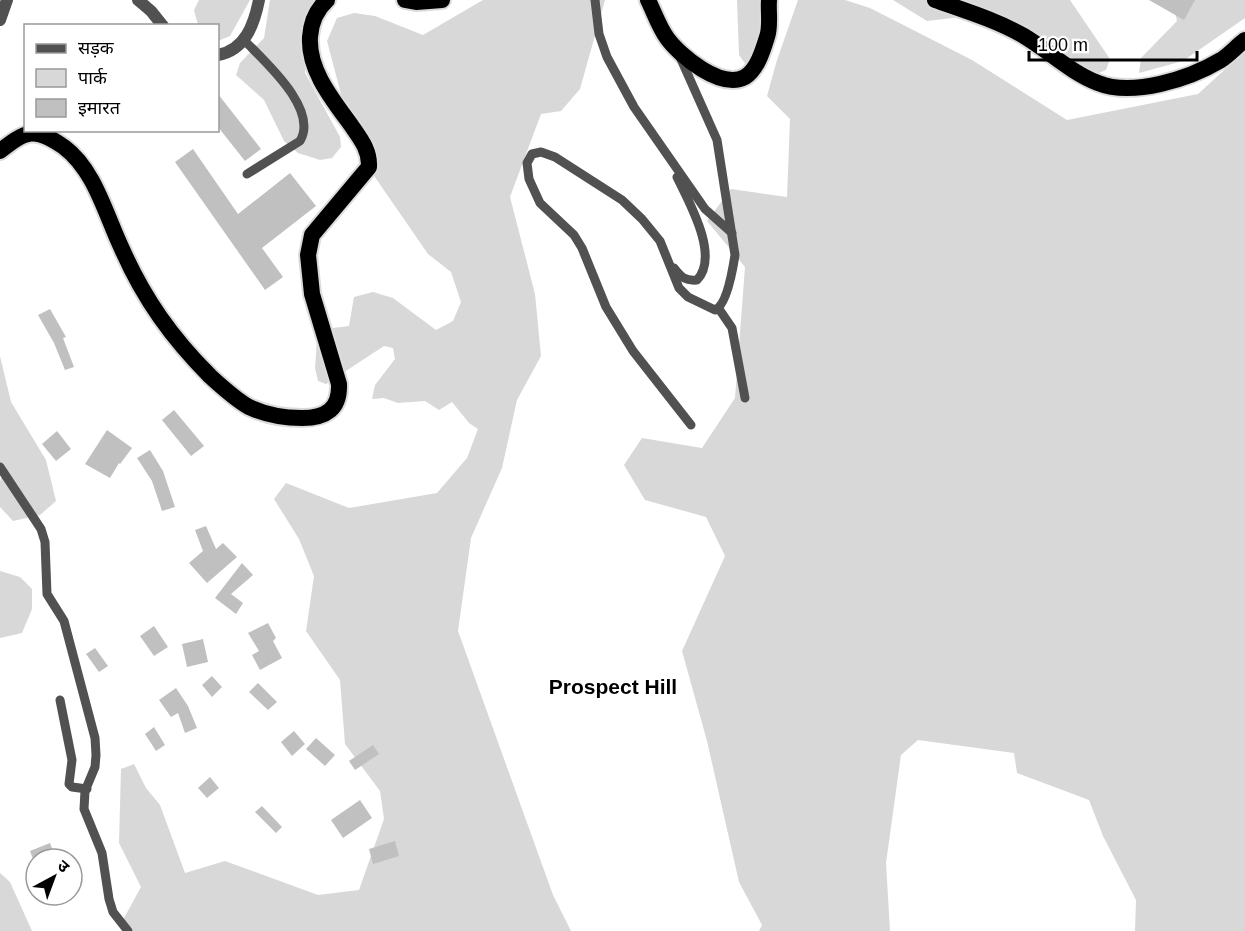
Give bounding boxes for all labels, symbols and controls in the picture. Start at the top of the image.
legend [24,24,219,132]
scale bar [1029,24,1197,62]
text: 100 m [1038,35,1088,55]
text: सड़क [78,38,115,58]
text: पार्क [78,67,108,88]
text: इमारत [78,98,121,118]
district label: Prospect Hill [549,675,677,698]
north arrow [24,847,84,907]
text: उ [54,857,73,876]

